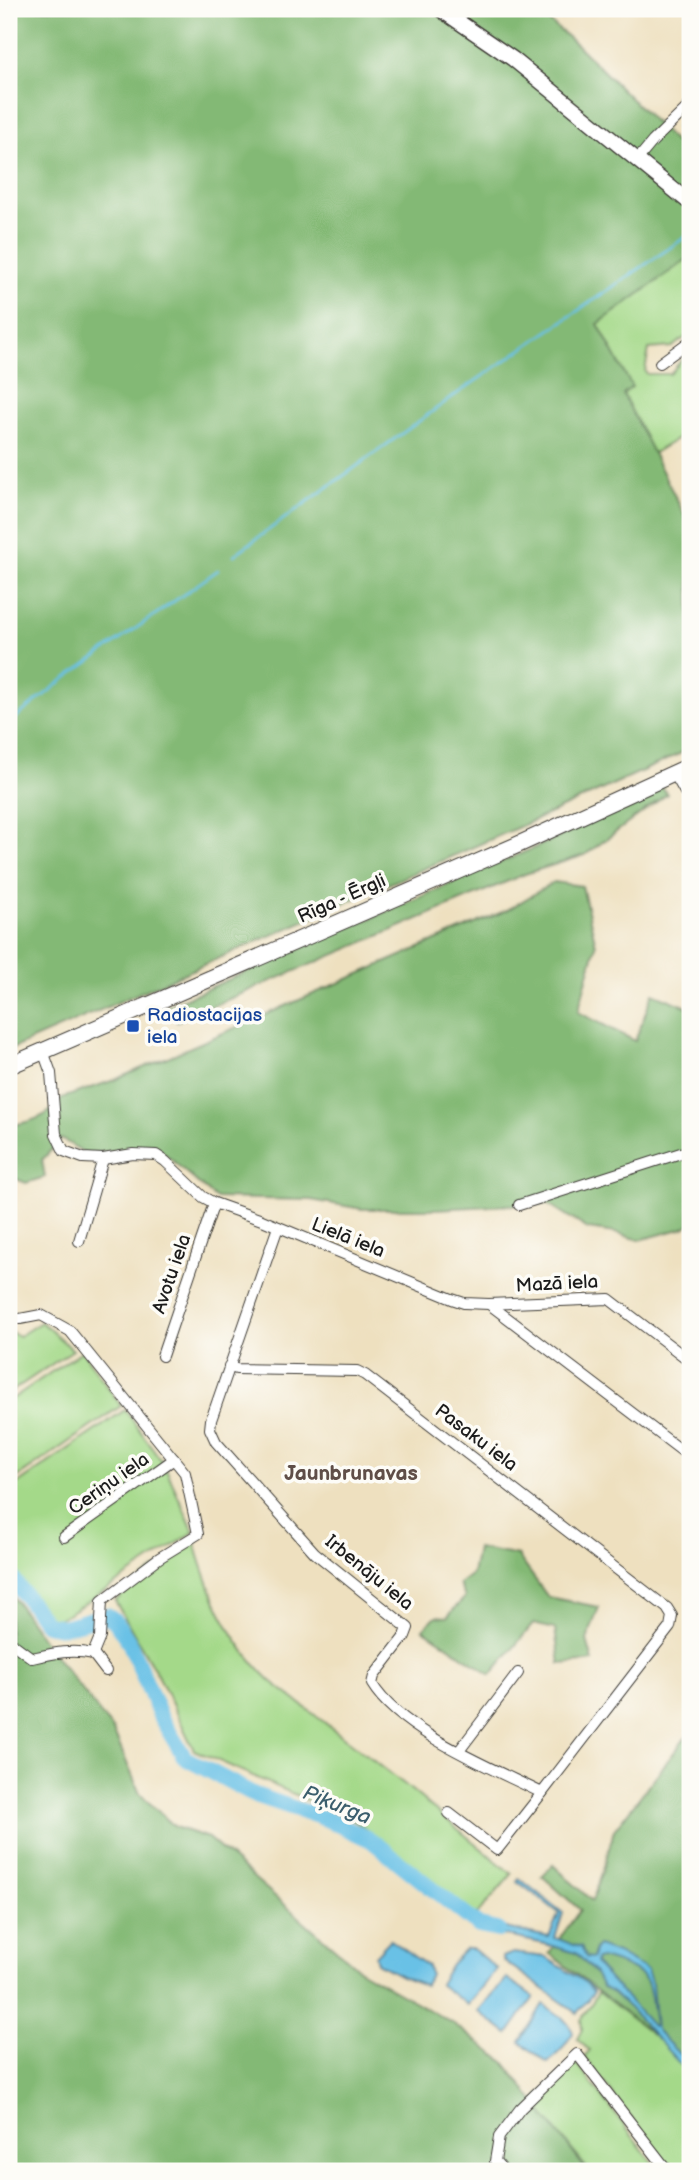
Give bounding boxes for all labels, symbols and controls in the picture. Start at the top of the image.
street label: Rīga - Ērgļi [294,869,390,929]
place label: Radiostacijas iela [147,1004,262,1049]
marker: Radiostacijas iela [125,1018,141,1034]
street label: Lielā iela [308,1213,388,1263]
street label: Avotu iela [148,1231,196,1317]
street label: Mazā iela [515,1270,599,1298]
street label: Pasaku iela [430,1399,522,1477]
street label: Ceriņu iela [64,1448,154,1520]
district label: Jaunbrunavas [284,1461,418,1486]
street label: Irbenāju iela [320,1530,418,1616]
water label: Piķurga [299,1780,375,1830]

